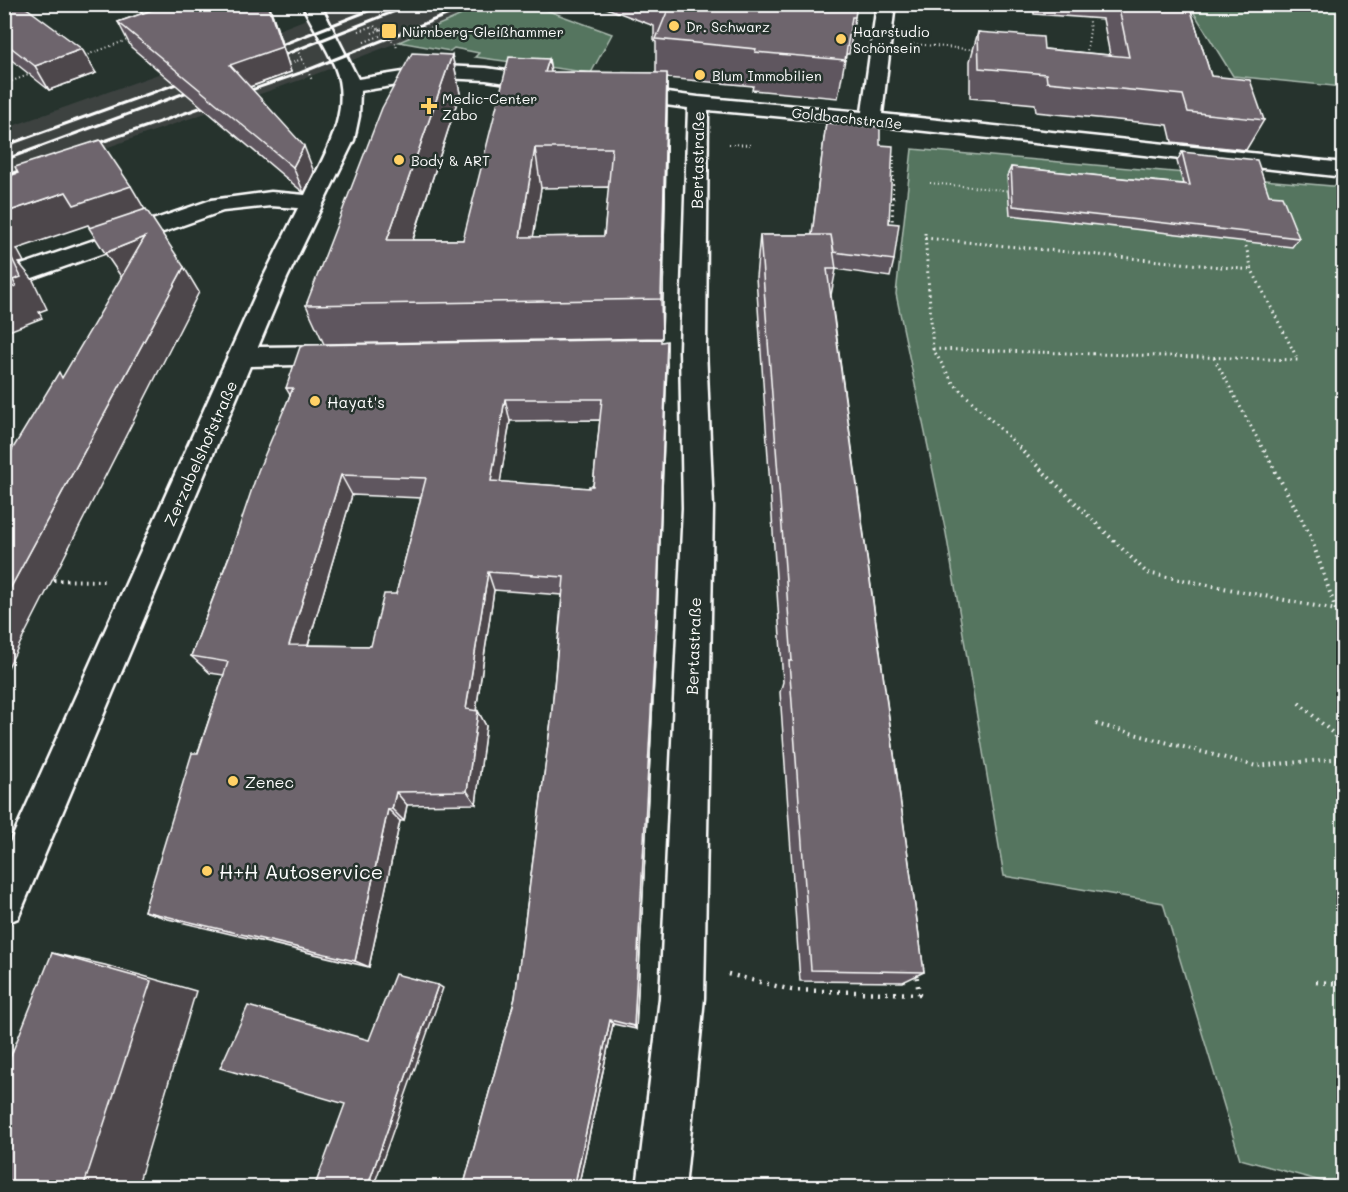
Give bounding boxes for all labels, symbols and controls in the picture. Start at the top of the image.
place label: Dr. Schwarz [686,17,770,36]
marker: Dr. Schwarz [667,19,681,33]
marker: Nürnberg-Gleißhammer [380,22,398,40]
place label: Nürnberg-Gleißhammer [402,22,564,41]
place label: Haarstudio Schönsein [853,22,930,57]
marker: Haarstudio Schönsein [834,32,848,46]
place label: Blum Immobilien [712,66,822,85]
marker: Blum Immobilien [693,68,707,82]
place label: Medic-Center Zabo [442,89,537,124]
marker: Medic-Center Zabo [420,97,438,115]
street label: Goldbachstraße [791,103,903,133]
street label: Bertastraße [686,111,708,209]
place label: Body & ART [411,151,490,170]
marker: Body & ART [392,153,406,167]
street label: Zerzabelshofstraße [158,377,242,529]
place label: Hayat's [327,391,385,412]
marker: Hayat's [308,394,322,408]
street label: Bertastraße [681,597,705,695]
place label: Zenec [245,771,294,792]
marker: Zenec [226,774,240,788]
place label: H+H Autoservice [219,858,383,884]
marker: H+H Autoservice [200,864,214,878]

